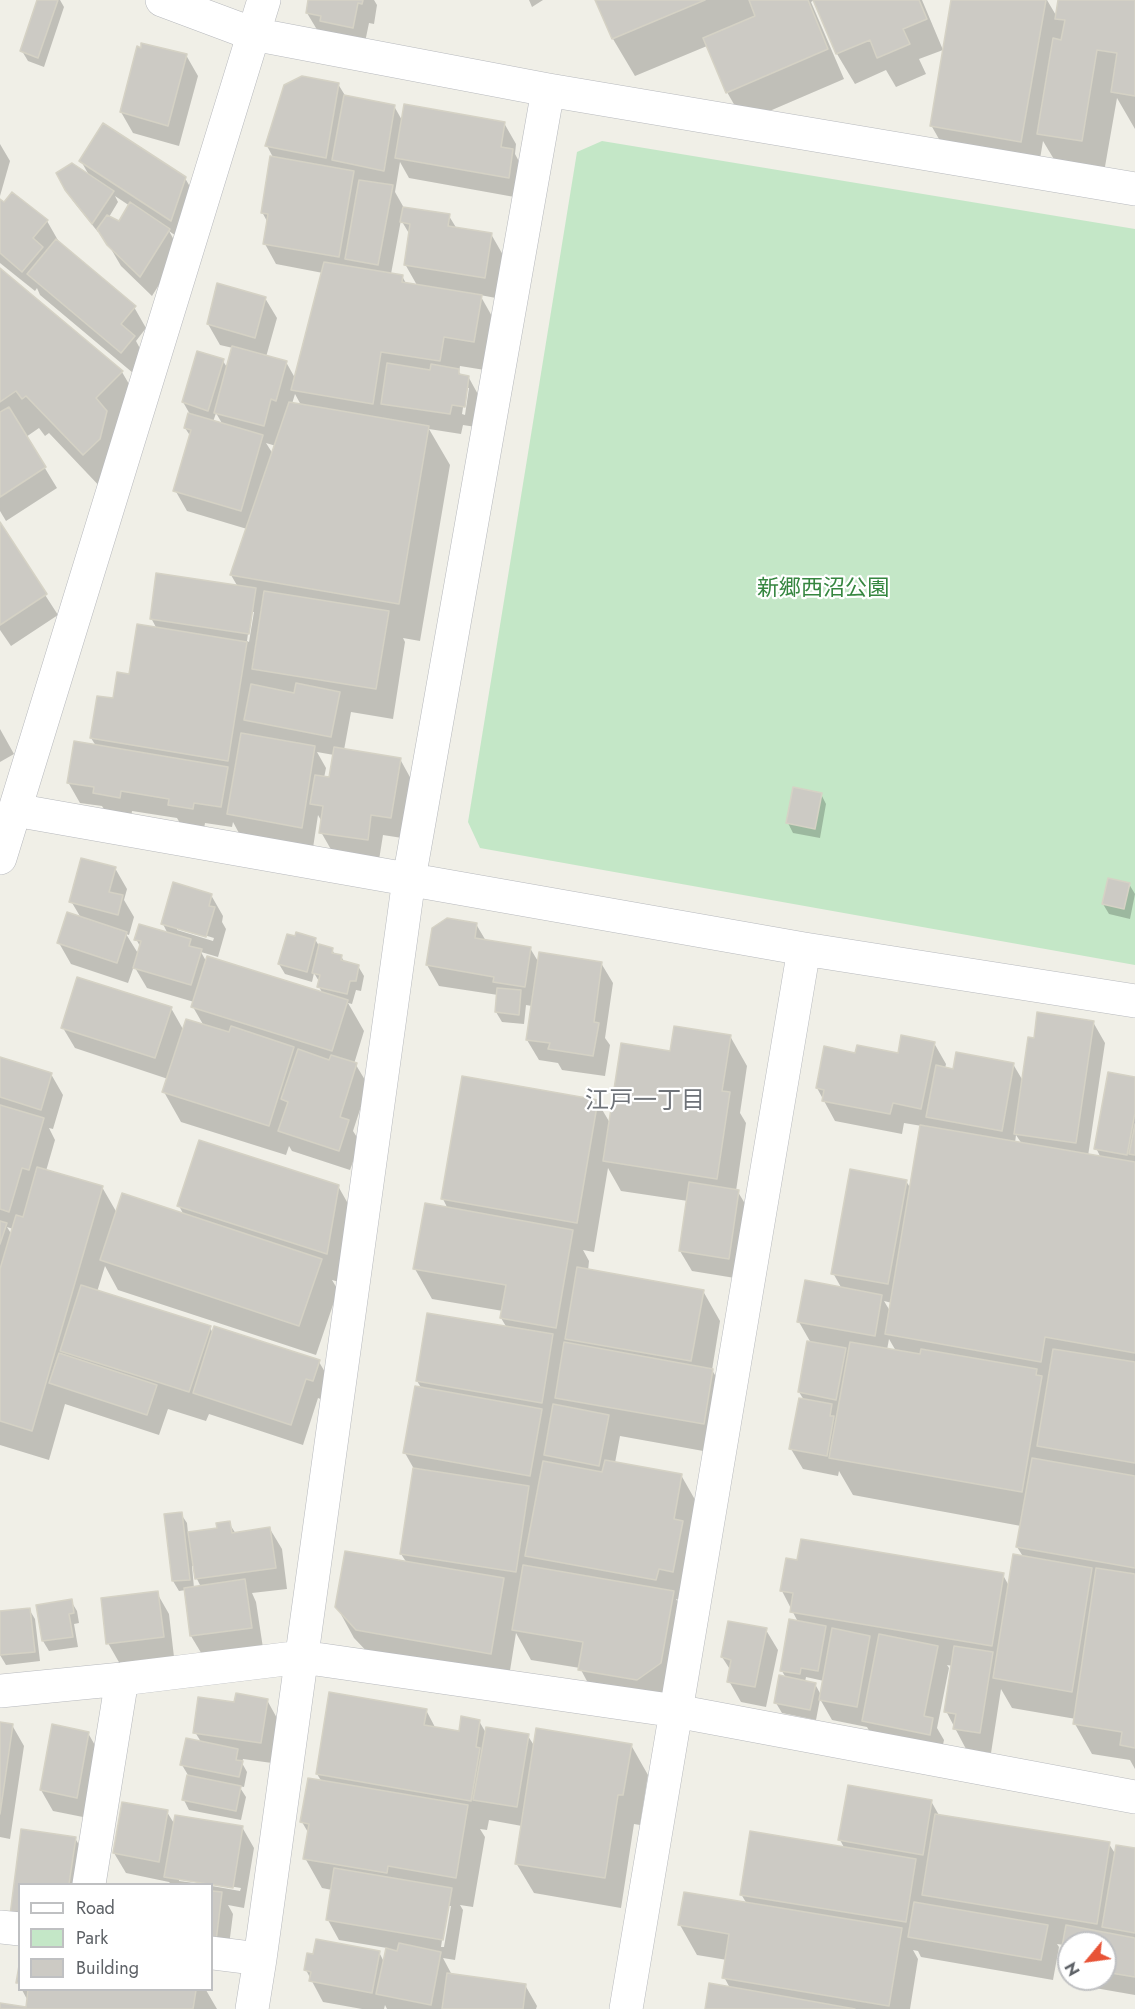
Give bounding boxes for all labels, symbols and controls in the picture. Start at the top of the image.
park label: 新郷西沼公園 [757,577,889,603]
district label: 江戸一丁目 [585,1088,705,1116]
legend [18,1883,213,1991]
text: Road [76,1895,115,1921]
text: Park [76,1925,108,1951]
north arrow [1057,1931,1117,1991]
text: Building [76,1955,139,1981]
text: N [1059,1958,1086,1980]

